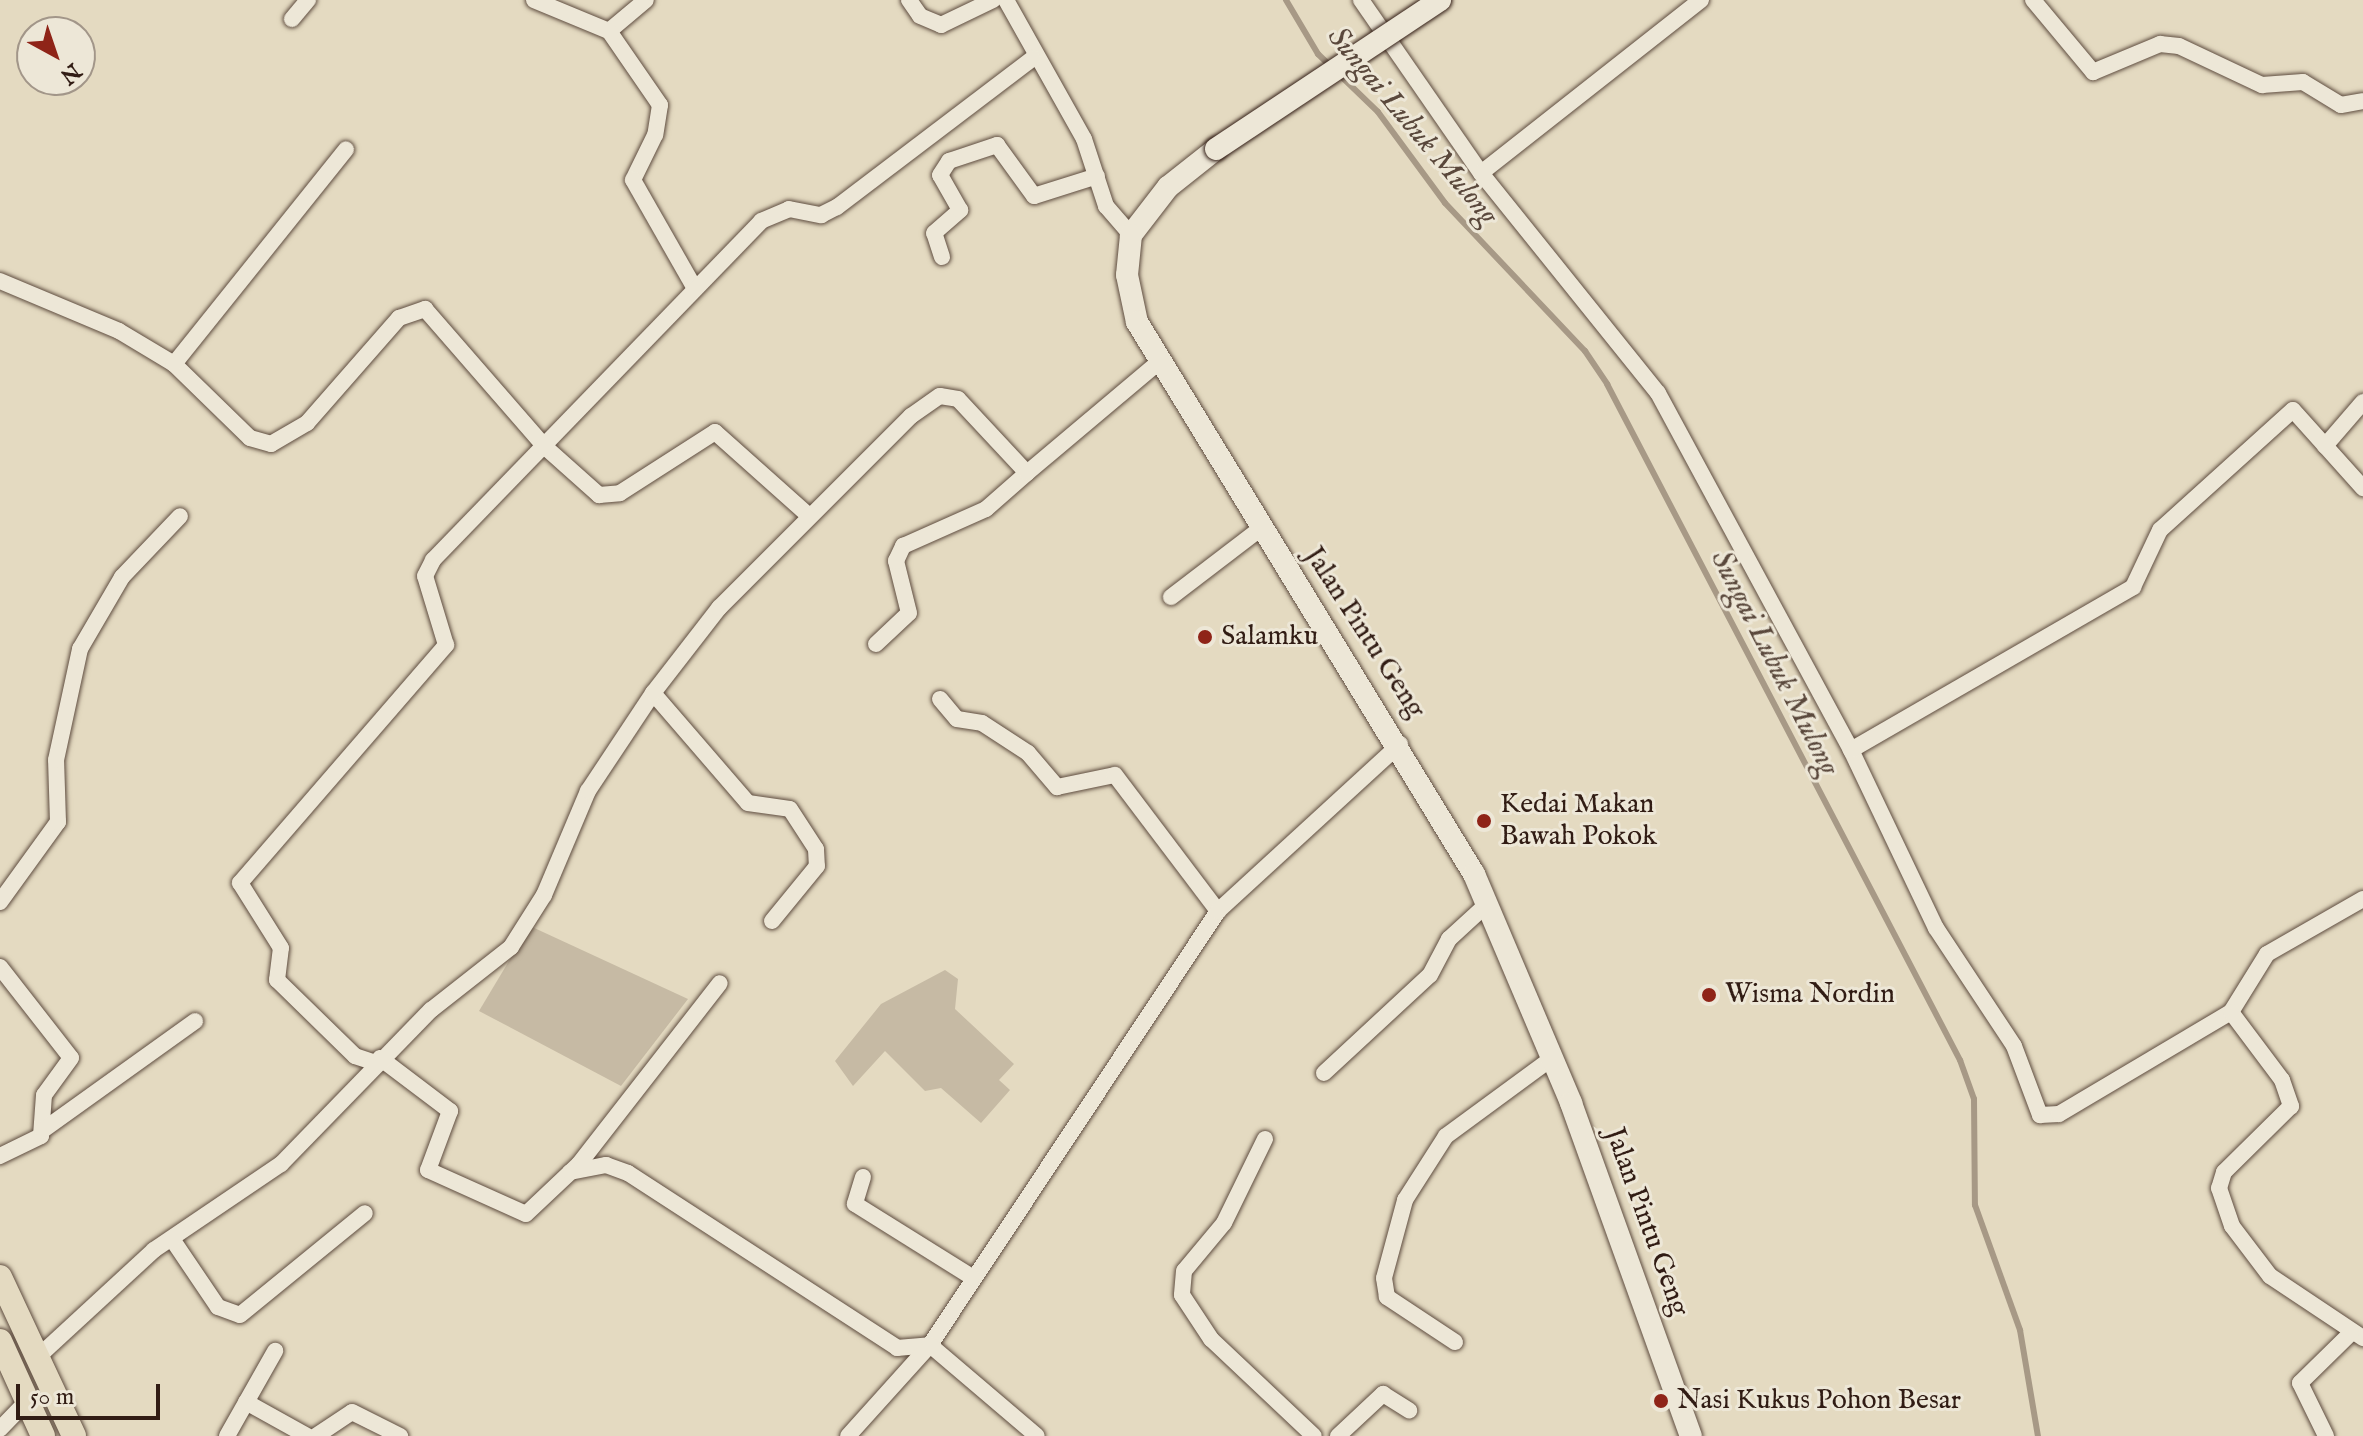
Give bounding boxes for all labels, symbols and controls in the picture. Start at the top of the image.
north arrow [16,16,96,96]
water label: Sungai Lubuk Mulong [1319,20,1505,232]
text: N [54,56,86,90]
street label: Jalan Pintu Geng [1296,541,1432,725]
water label: Sungai Lubuk Mulong [1702,545,1846,781]
place label: Salamku [1221,620,1318,654]
marker: Salamku [1196,628,1214,646]
place label: Kedai Makan Bawah Pokok [1500,788,1657,854]
marker: Kedai Makan Bawah Pokok [1475,812,1493,830]
place label: Wisma Nordin [1725,978,1895,1012]
marker: Wisma Nordin [1700,986,1718,1004]
street label: Jalan Pintu Geng [1596,1123,1696,1321]
scale bar [20,1368,164,1418]
text: 50 m [30,1382,74,1413]
place label: Nasi Kukus Pohon Besar [1677,1384,1961,1418]
marker: Nasi Kukus Pohon Besar [1652,1392,1670,1410]

